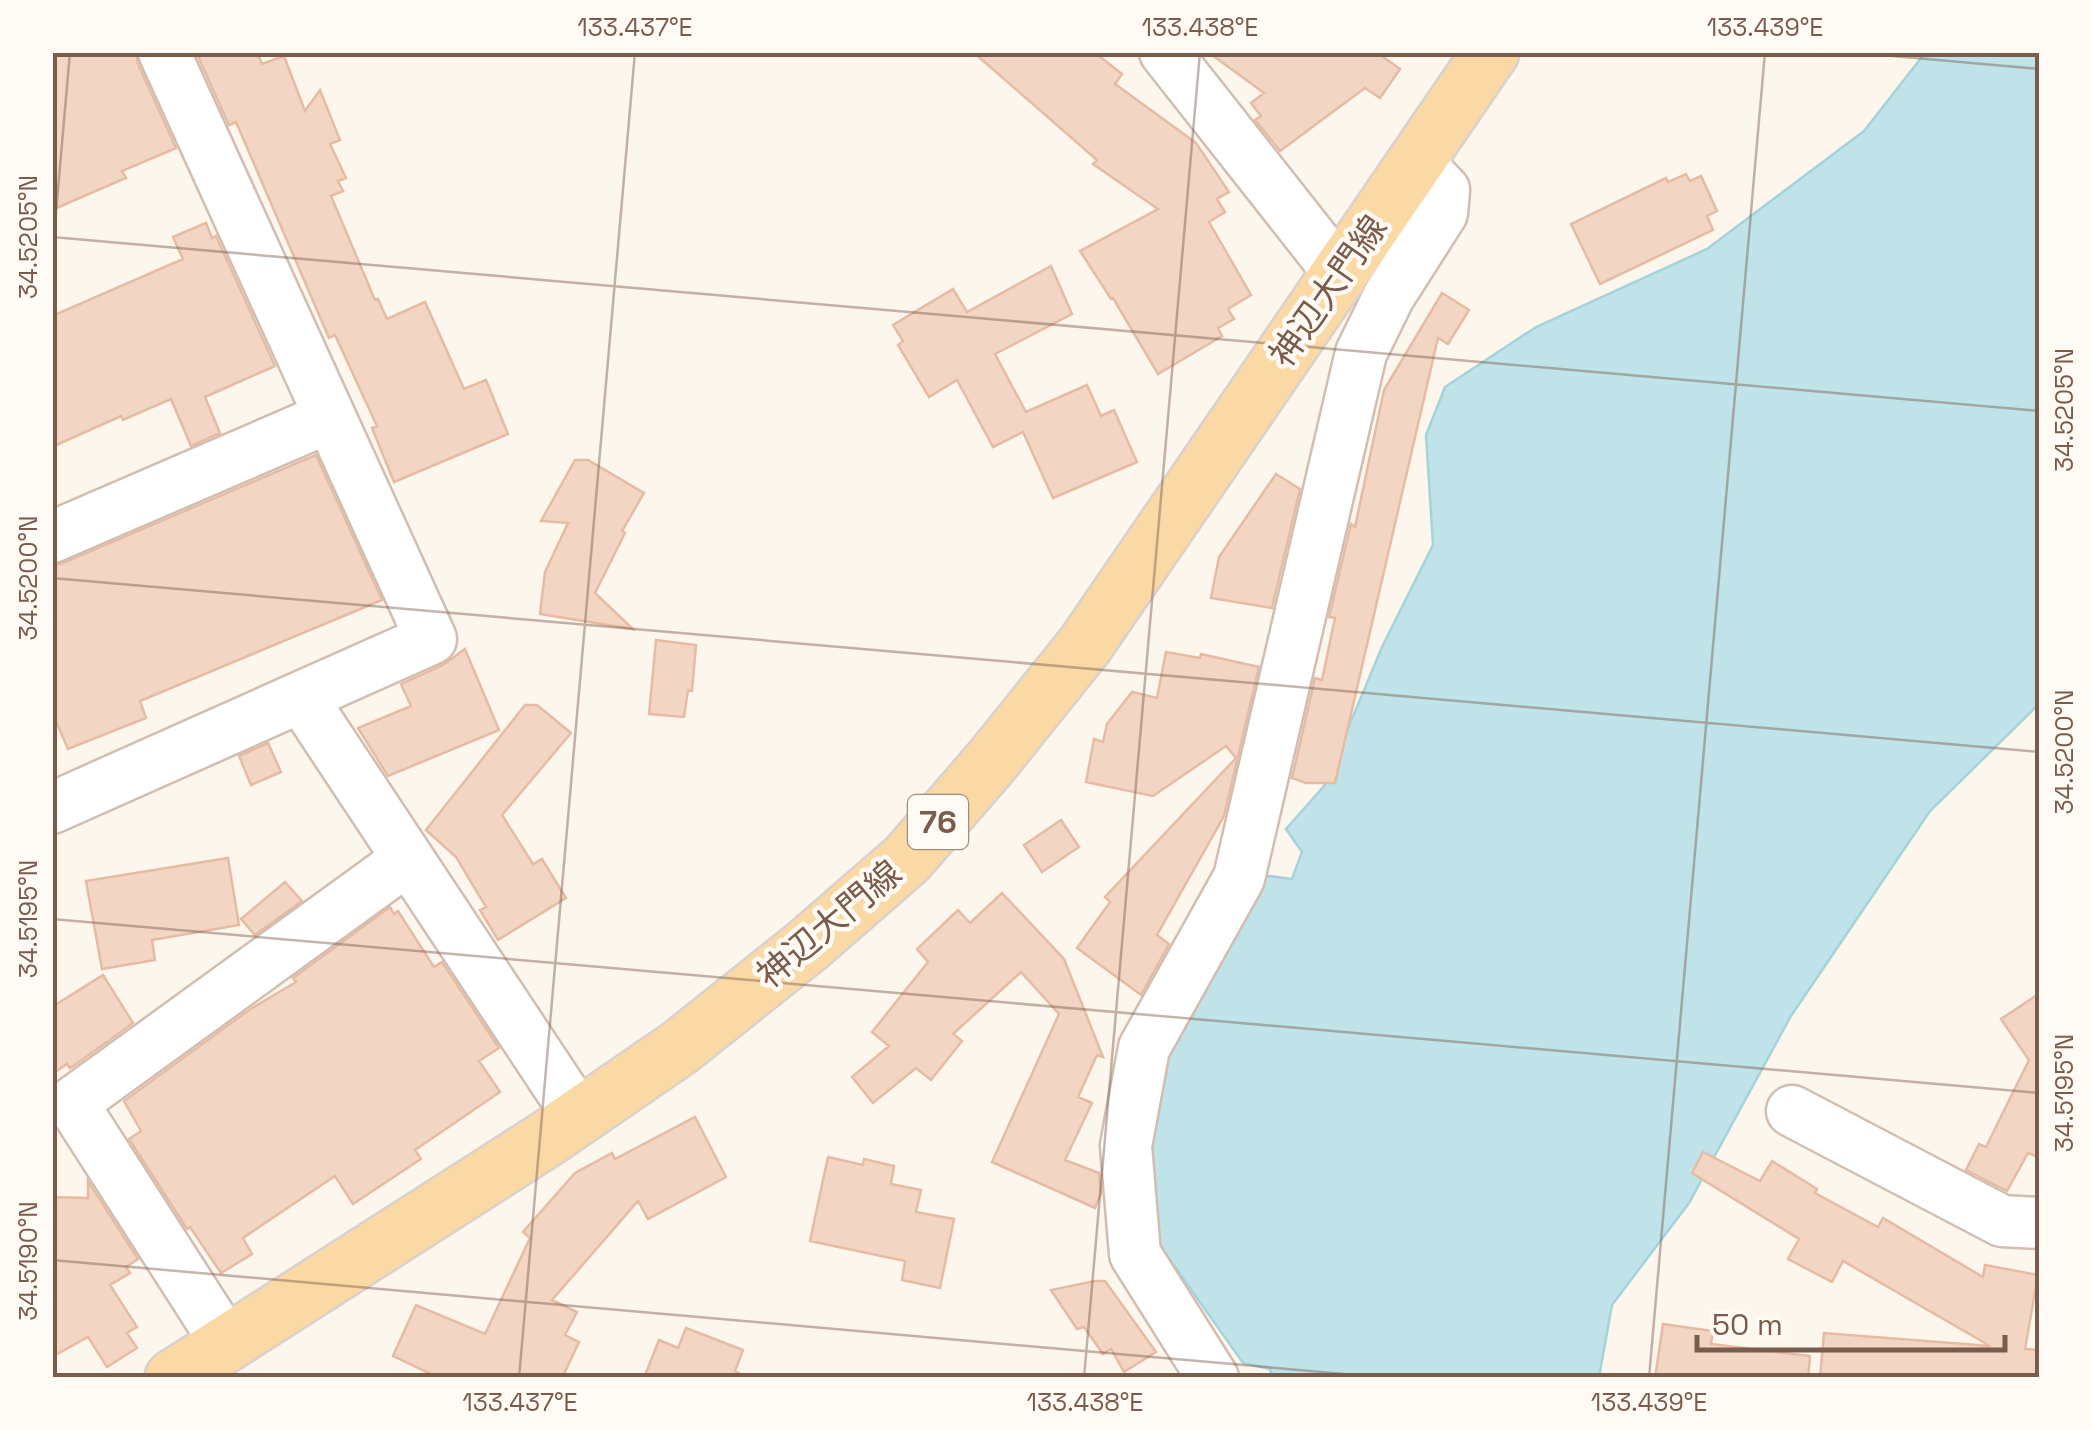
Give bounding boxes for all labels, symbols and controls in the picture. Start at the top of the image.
text: 133.437°E [577,11,693,43]
text: 133.438°E [1142,11,1258,43]
text: 133.439°E [1707,11,1823,43]
text: 34.5205°N [12,175,44,299]
street label: 神辺大門線 [1260,207,1396,375]
text: 34.5205°N [2048,348,2080,472]
text: 34.5200°N [12,515,44,641]
text: 34.5200°N [2048,689,2080,815]
road number: 76 [908,795,968,849]
street label: 神辺大門線 [748,851,910,997]
text: 34.5195°N [12,860,44,978]
text: 34.5195°N [2048,1034,2080,1152]
text: 34.5190°N [12,1201,44,1321]
scale bar [1697,1290,2004,1352]
text: 50 m [1712,1305,1783,1344]
text: 133.437°E [462,1386,578,1418]
text: 133.438°E [1027,1386,1143,1418]
text: 133.439°E [1591,1386,1707,1418]

